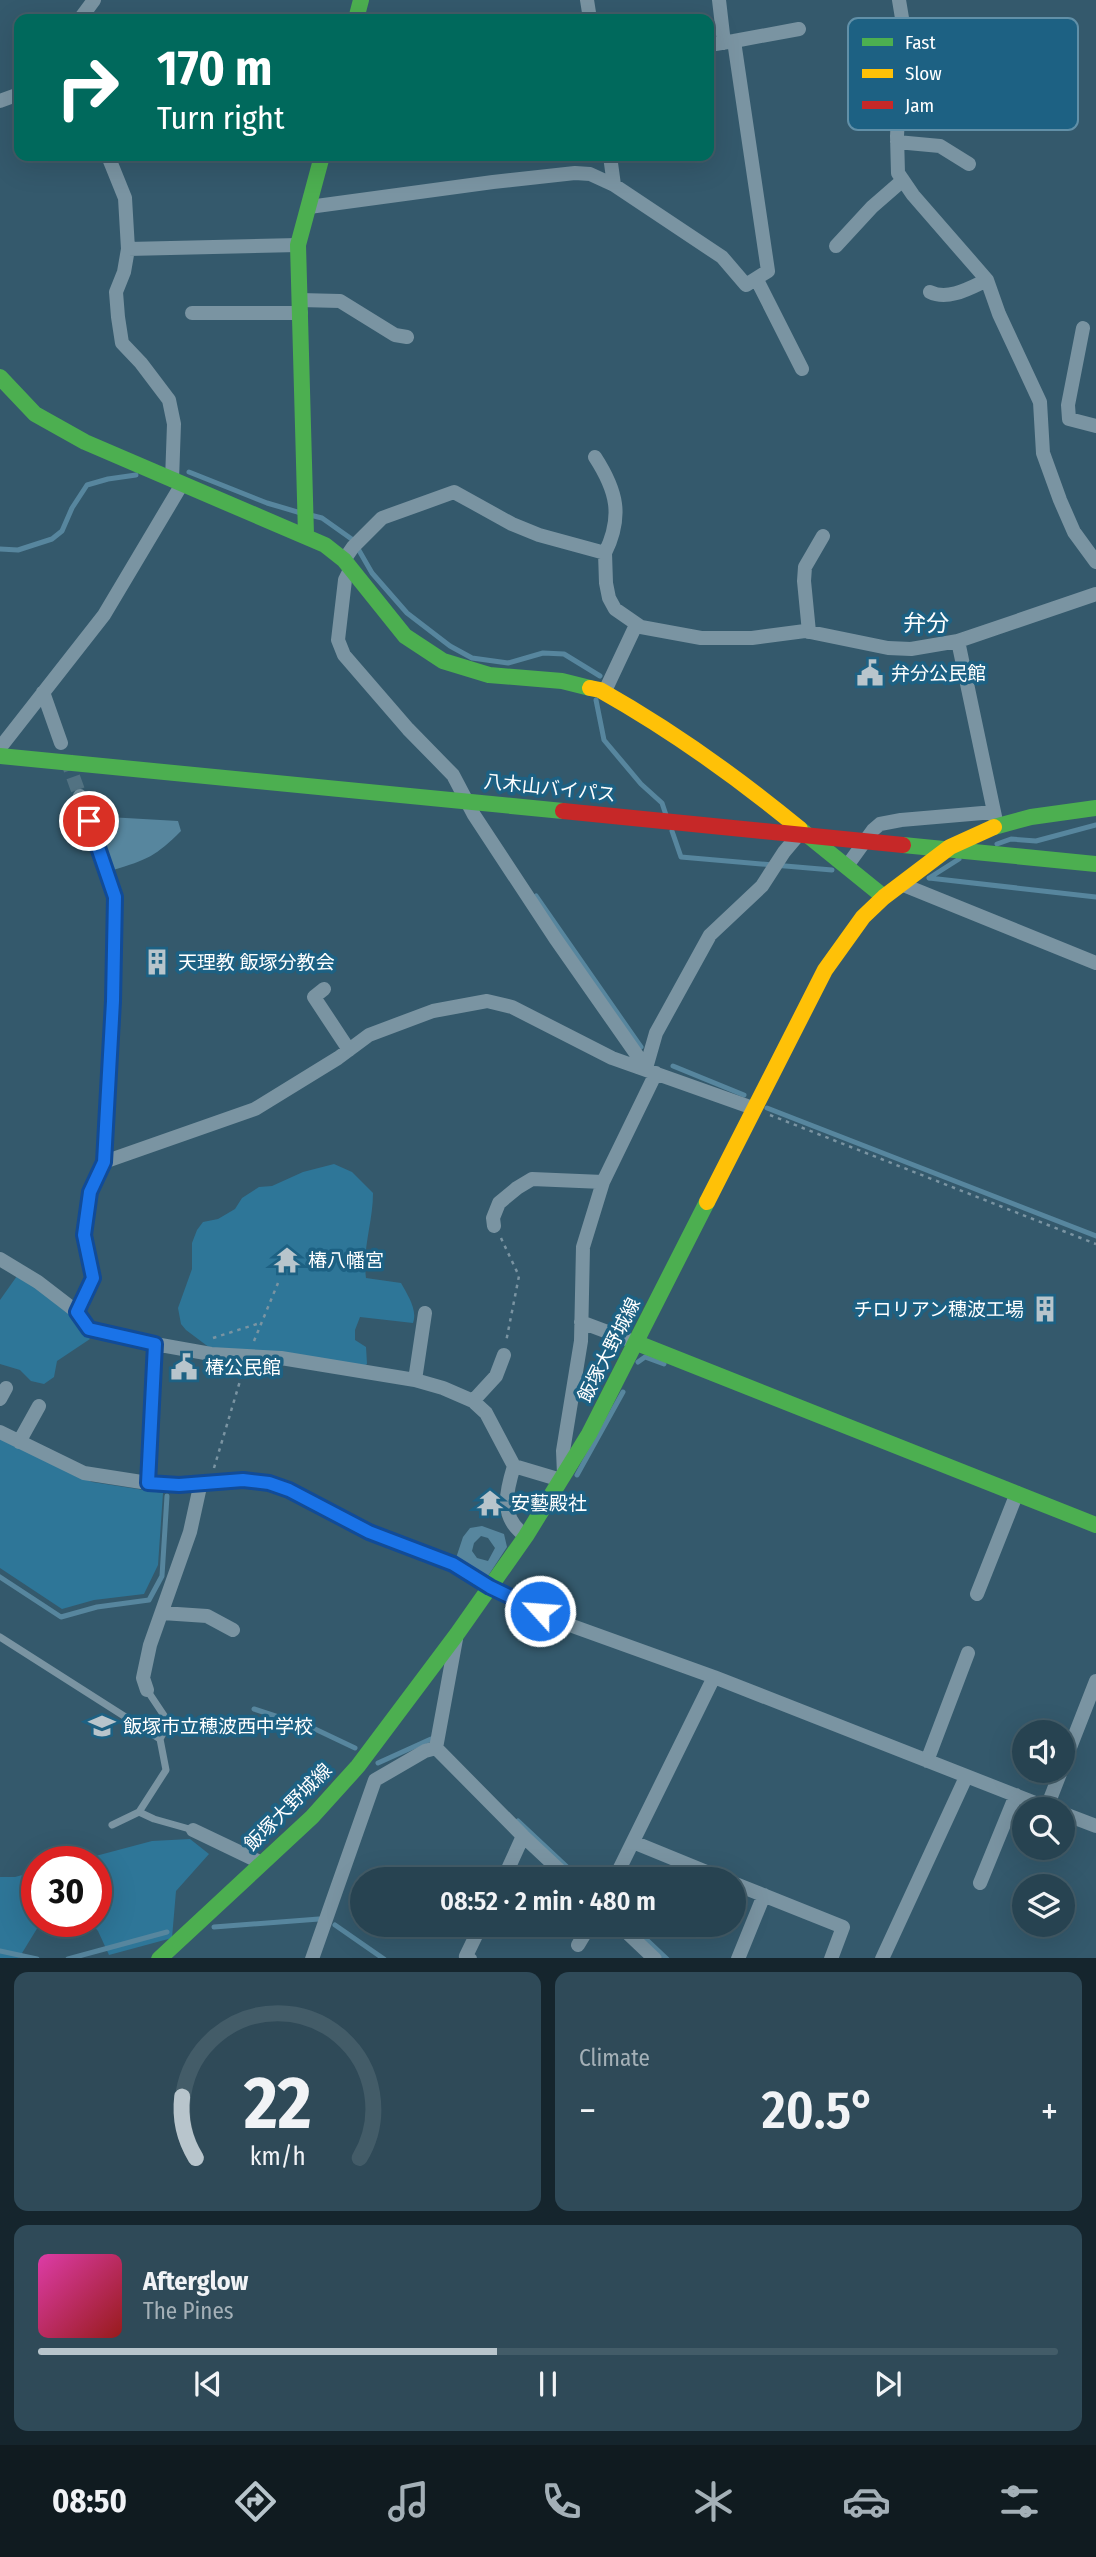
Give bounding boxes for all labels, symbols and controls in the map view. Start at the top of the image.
legend [848,18,1078,130]
text: Fast [905,31,936,54]
text: 170 m [157,39,273,98]
icon: right [42,42,133,133]
text: Slow [905,62,942,85]
text: Jam [905,94,934,117]
text: Turn right [157,99,284,137]
district label: 弁分 [903,609,949,637]
public building icon: 弁分公民館 [855,658,885,688]
place label: 弁分公民館 [891,662,986,685]
street label: 八木山バイパス [483,770,617,806]
pin [59,791,119,851]
icon: arrive [70,802,108,840]
building icon: 天理教 飯塚分教会 [142,947,172,977]
place label: 天理教 飯塚分教会 [178,951,334,974]
temple icon: 椿八幡宮 [272,1245,302,1275]
place label: 椿八幡宮 [308,1249,384,1272]
street label: 飯塚大野城線 [573,1294,645,1406]
building icon: チロリアン穂波工場 [1030,1294,1060,1324]
place label: チロリアン穂波工場 [854,1298,1024,1321]
public building icon: 椿公民館 [169,1352,199,1382]
place label: 椿公民館 [205,1356,281,1379]
temple icon: 安藝殿社 [475,1488,505,1518]
place label: 安藝殿社 [511,1492,587,1515]
position arrow [503,1574,577,1648]
school or university icon: 飯塚市立穂波西中学校 [87,1711,117,1741]
place label: 飯塚市立穂波西中学校 [123,1715,313,1738]
map controls [1012,1720,1075,1937]
button: sound [1012,1720,1075,1783]
street label: 飯塚大野城線 [240,1759,336,1855]
button: search [1012,1797,1075,1860]
speed limit sign: 30 [21,1846,112,1937]
button: layers [1012,1874,1075,1937]
text: 08:52 · 2 min · 480 m [440,1886,656,1917]
text: Climate [579,2044,650,2072]
text: 22 [243,2060,311,2147]
text: 20.5° [762,2079,875,2142]
text: − [579,2088,596,2134]
text: + [1041,2088,1058,2134]
text: km/h [250,2141,305,2171]
text: Afterglow [143,2266,248,2297]
text: The Pines [143,2297,234,2325]
icon: previous [189,2365,227,2403]
icon: pause [529,2365,567,2403]
icon: next [869,2365,907,2403]
icon: directions [231,2477,280,2526]
icon: music [384,2477,433,2526]
icon: phone [537,2477,586,2526]
icon: climate [689,2477,738,2526]
icon: car [842,2477,891,2526]
icon: filters [995,2477,1044,2526]
text: 08:50 [52,2482,127,2520]

